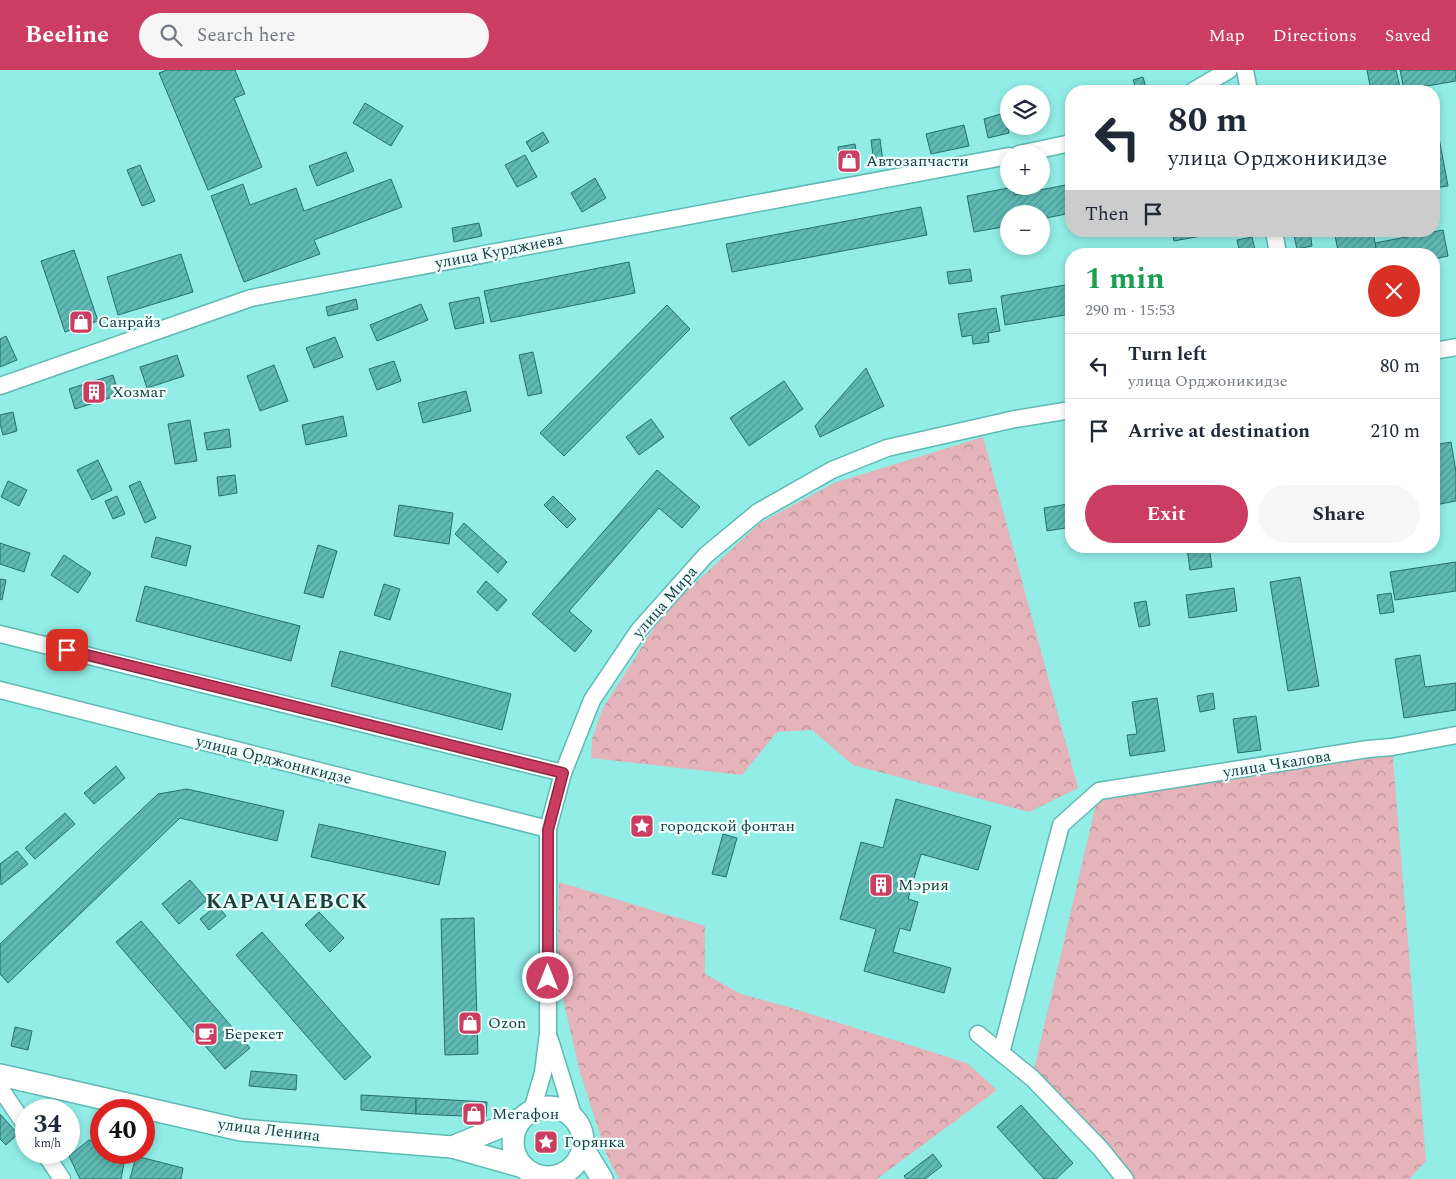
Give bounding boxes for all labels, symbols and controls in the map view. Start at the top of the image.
search box [139,13,489,58]
text: Beeline [25,17,109,53]
icon: search [157,21,185,49]
text: Search here [197,21,295,50]
text: Map [1209,22,1245,49]
text: Directions [1273,22,1357,49]
text: Saved [1385,22,1431,49]
map controls [1000,85,1050,255]
button: layers [1000,85,1050,135]
text: 80 m [1168,94,1248,147]
icon: left [1085,105,1150,170]
text: улица Орджоникидзе [1168,142,1387,175]
button: + [1000,145,1050,195]
shop icon: Автозапчасти [836,148,862,174]
place label: Автозапчасти [866,149,969,173]
text: Then [1085,200,1129,229]
icon: arrive [1139,200,1167,228]
button: − [1000,205,1050,255]
street label: улица Курджиева [432,227,565,275]
text: 1 min [1085,256,1165,302]
button: close [1368,265,1420,317]
text: 290 m · 15:53 [1085,298,1175,322]
shop icon: Санрайз [68,309,94,335]
place label: Санрайз [98,310,161,334]
text: Turn left [1128,340,1207,369]
icon: left [1085,352,1113,380]
text: 80 m [1380,352,1420,381]
text: улица Орджоникидзе [1128,369,1288,393]
building icon: Хозмаг [81,379,107,405]
place label: Хозмаг [112,380,166,404]
icon: arrive [1085,417,1113,445]
text: Arrive at destination [1128,417,1310,446]
text: 210 m [1370,417,1420,446]
button: Exit [1085,485,1248,543]
button: Share [1258,485,1420,543]
street label: улица Мира [626,560,703,644]
pin [46,629,88,671]
icon: arrive [53,636,81,664]
street label: улица Орджоникидзе [193,729,354,791]
street label: улица Чкалова [1220,744,1333,785]
place icon: городской фонтан [629,813,655,839]
place label: городской фонтан [660,814,795,838]
building icon: Мэрия [868,872,894,898]
place label: Мэрия [898,873,949,897]
district label: КАРАЧАЕВСК [206,886,368,918]
position arrow [521,951,573,1003]
shop icon: Ozon [457,1010,483,1036]
place label: Ozon [488,1011,526,1035]
cafe icon: Берекет [193,1021,219,1047]
place label: Берекет [224,1022,284,1046]
speed limit sign: 40 [90,1099,155,1164]
shop icon: Мегафон [461,1101,487,1127]
place label: Мегафон [492,1102,559,1126]
text: 34 [33,1106,62,1144]
street label: улица Ленина [216,1112,322,1148]
place icon: Горянка [533,1129,559,1155]
place label: Горянка [564,1130,625,1154]
text: km/h [34,1134,61,1153]

